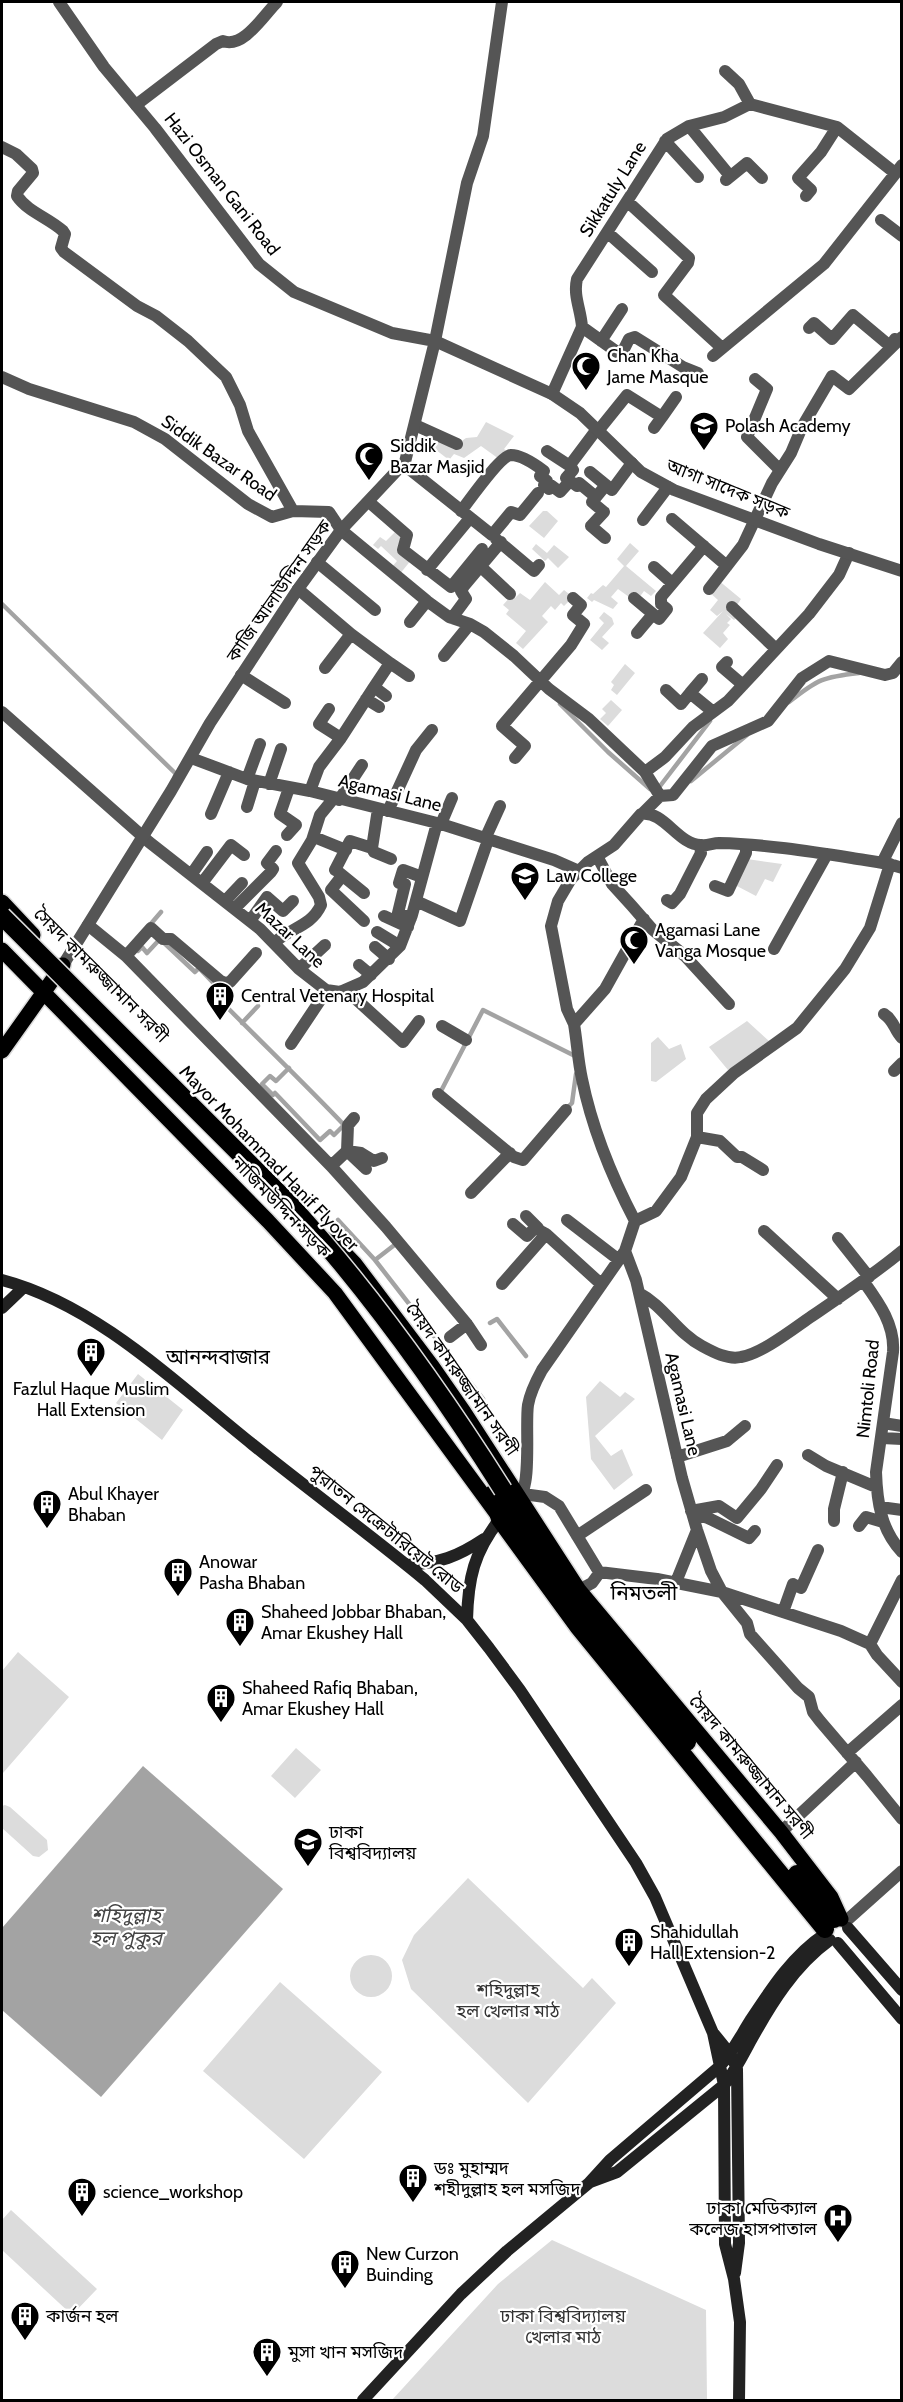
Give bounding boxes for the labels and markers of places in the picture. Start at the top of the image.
place label: Chan Kha Jame Masque [606,345,708,388]
mosque icon: Chan Kha Jame Masque [570,350,602,392]
school or university icon: Polash Academy [688,410,720,452]
place label: Polash Academy [725,415,851,437]
place label: Siddik Bazar Masjid [390,435,484,478]
mosque icon: Siddik Bazar Masjid [353,440,385,482]
school or university icon: Law College [509,860,541,902]
place label: Law College [546,865,637,887]
place label: Agamasi Lane Vanga Mosque [655,919,766,962]
mosque icon: Agamasi Lane Vanga Mosque [618,924,650,966]
building icon: Central Vetenary Hospital [204,980,236,1022]
place label: Central Vetenary Hospital [241,985,435,1007]
building icon: Fazlul Haque Muslim Hall Extension [75,1336,107,1378]
place label: Fazlul Haque Muslim Hall Extension [13,1378,169,1421]
place label: Abul Khayer Bhaban [68,1483,159,1526]
building icon: Abul Khayer Bhaban [31,1488,63,1530]
place label: Anowar Pasha Bhaban [199,1551,305,1594]
building icon: Anowar Pasha Bhaban [162,1556,194,1598]
place label: Shaheed Jobbar Bhaban, Amar Ekushey Hall [261,1601,446,1644]
building icon: Shaheed Jobbar Bhaban, Amar Ekushey Hall [224,1606,256,1648]
place label: Shaheed Rafiq Bhaban, Amar Ekushey Hall [242,1677,418,1720]
building icon: Shaheed Rafiq Bhaban, Amar Ekushey Hall [205,1682,237,1724]
place label: ঢাকা বিশ্ববিদ্যালয় [328,1821,417,1864]
school or university icon: ঢাকা বিশ্ববিদ্যালয় [292,1826,324,1868]
place label: Shahidullah Hall Extension-2 [650,1921,775,1964]
building icon: Shahidullah Hall Extension-2 [613,1926,645,1968]
place label: ডঃ মুহাম্মদ শহীদুল্লাহ হল মসজিদ [433,2157,581,2200]
building icon: ডঃ মুহাম্মদ শহীদুল্লাহ হল মসজিদ [397,2162,429,2204]
building icon: science_workshop [66,2176,98,2218]
place label: science_workshop [103,2181,243,2203]
place label: ঢাকা মেডিক্যাল কলেজ হাসপাতাল [688,2197,818,2240]
hospital icon: ঢাকা মেডিক্যাল কলেজ হাসপাতাল [822,2202,854,2244]
place label: New Curzon Buinding [366,2243,459,2286]
building icon: New Curzon Buinding [329,2248,361,2290]
building icon: কার্জন হল [9,2300,41,2342]
place label: কার্জন হল [45,2305,119,2327]
building icon: মুসা খান মসজিদ [251,2336,283,2378]
place label: মুসা খান মসজিদ [287,2341,404,2363]

